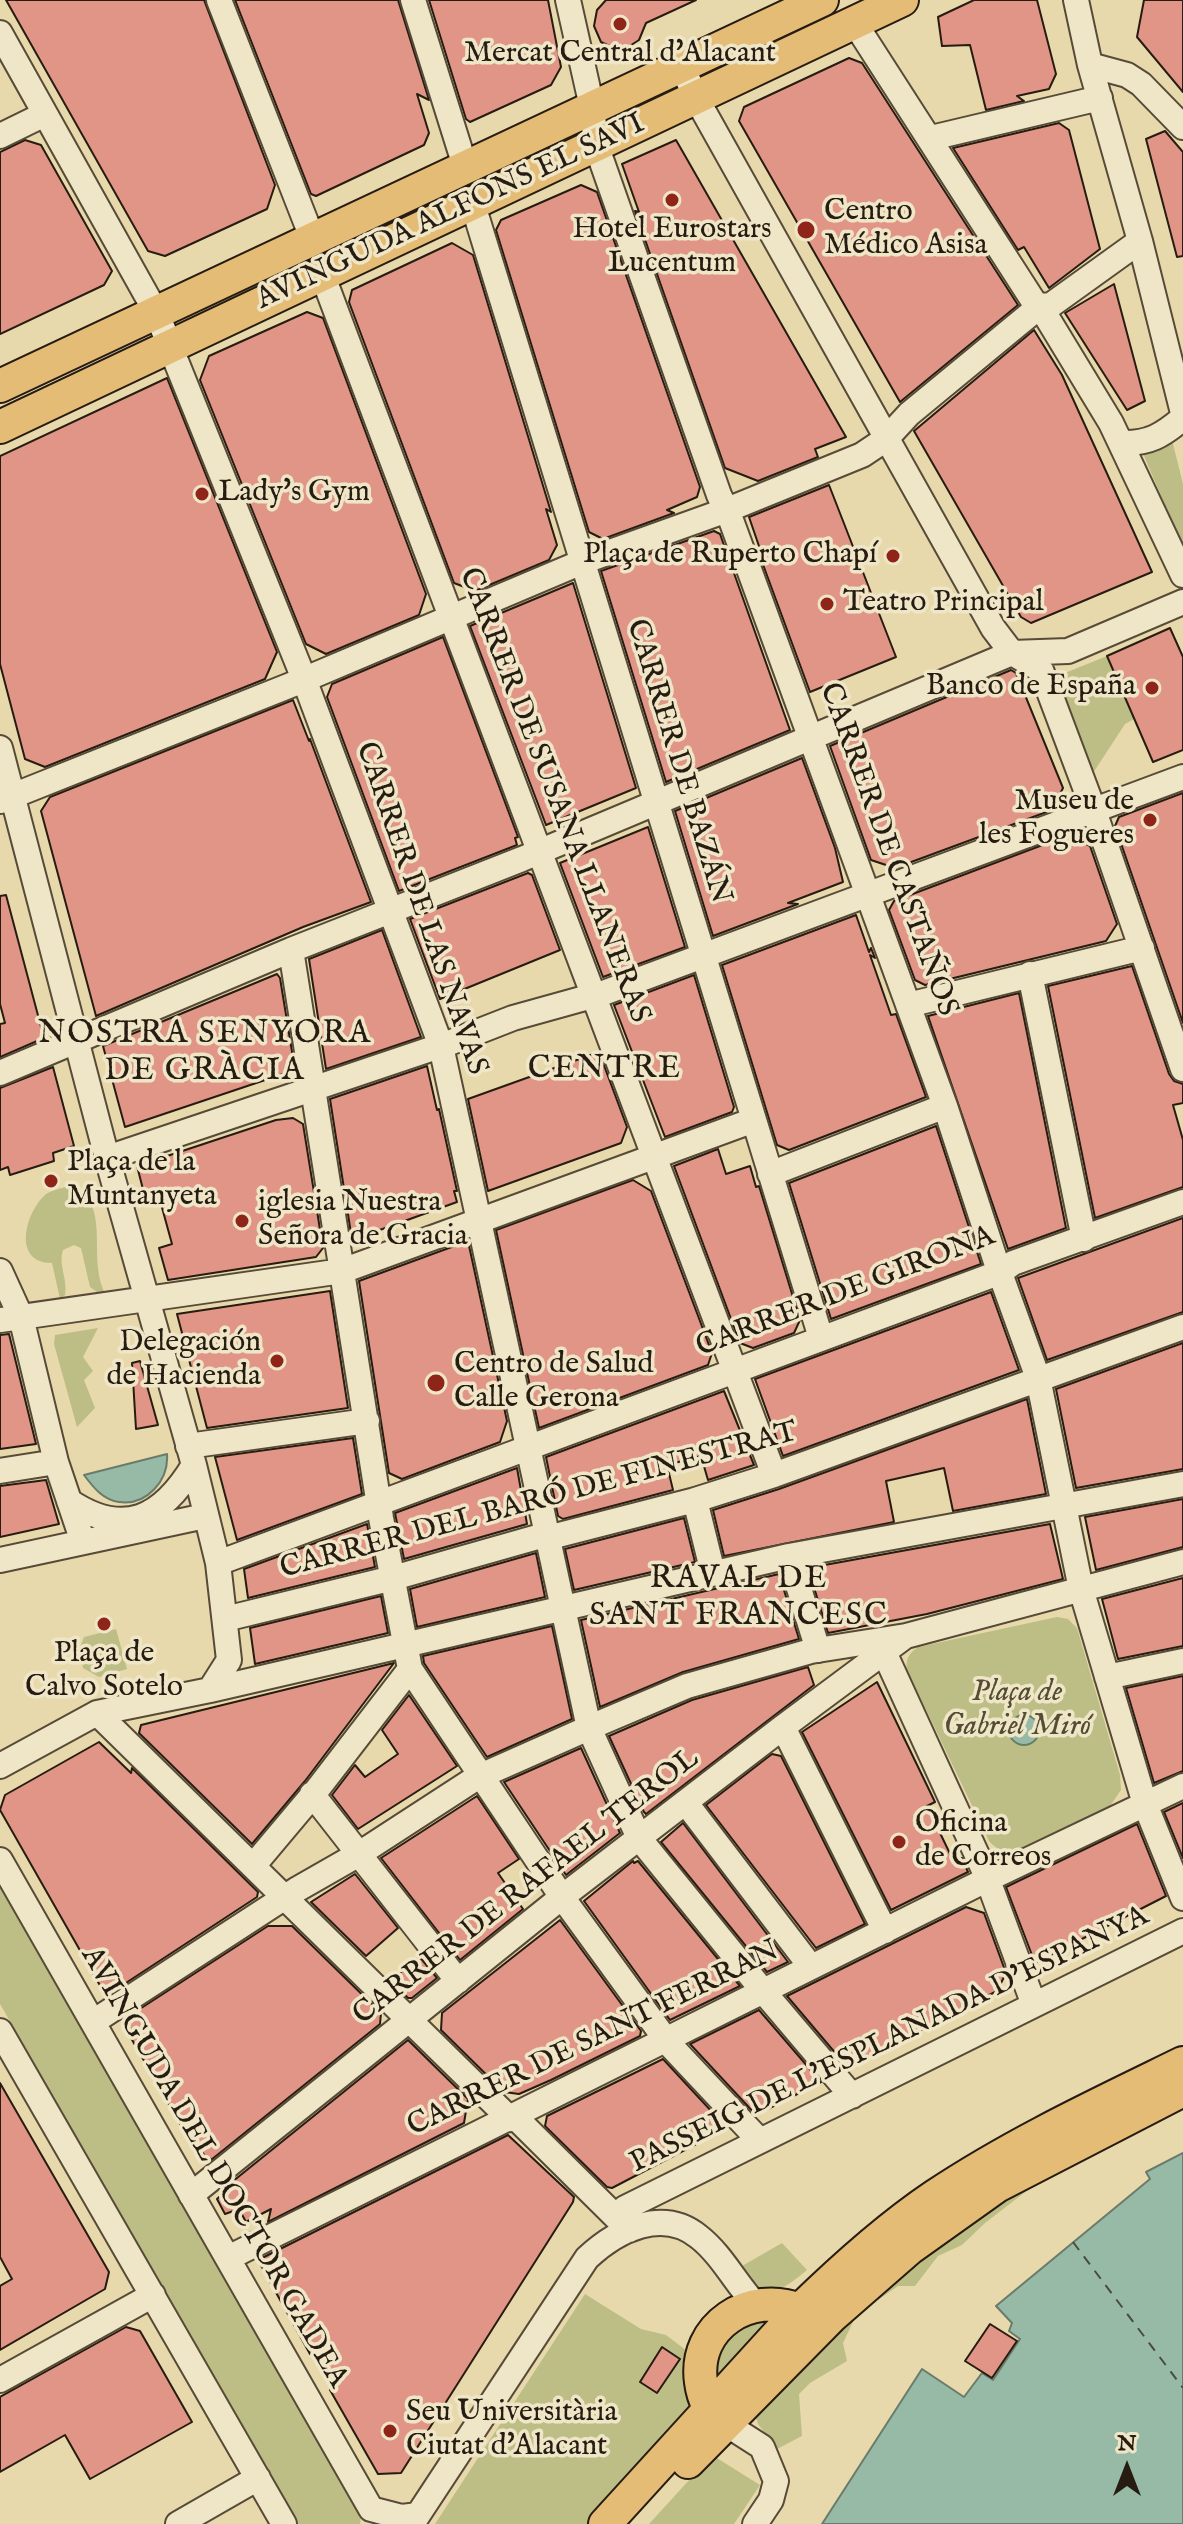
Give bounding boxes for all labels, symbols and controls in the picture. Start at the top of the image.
marker: Mercat Central d'Alacant [611,15,629,33]
place label: Mercat Central d'Alacant [464,37,776,73]
street label: AVINGUDA ALFONS EL SAVI [251,107,651,319]
marker: Hotel Eurostars Lucentum [663,191,681,209]
place label: Centro Médico Asisa [824,195,988,266]
place label: Hotel Eurostars Lucentum [572,213,772,284]
marker: Centro Médico Asisa [795,219,817,241]
place label: Lady's Gym [218,476,370,512]
marker: Lady's Gym [193,485,211,503]
place label: Plaça de Ruperto Chapí [583,538,877,574]
marker: Plaça de Ruperto Chapí [884,547,902,565]
street label: CARRER DE SUSANA LLANERAS [449,563,657,1029]
place label: Teatro Principal [843,586,1044,622]
marker: Teatro Principal [818,595,836,613]
street label: CARRER DE BAZÁN [617,615,737,909]
place label: Banco de España [926,670,1136,706]
street label: CARRER DE CASTAÑOS [810,678,964,1022]
marker: Banco de España [1143,679,1161,697]
street label: CARRER DE LAS NAVAS [346,738,494,1080]
place label: Museu de les Fogueres [979,785,1134,856]
marker: Museu de les Fogueres [1141,811,1159,829]
district label: NOSTRA SENYORA DE GRÀCIA [38,1016,372,1091]
district label: CENTRE [528,1051,682,1089]
place label: Plaça de la Muntanyeta [67,1146,217,1216]
marker: Plaça de la Muntanyeta [42,1172,60,1190]
place label: iglesia Nuestra Señora de Gracia [258,1186,468,1256]
marker: iglesia Nuestra Señora de Gracia [233,1212,251,1230]
street label: CARRER DE GIRONA [692,1219,1000,1367]
place label: Delegación de Hacienda [106,1326,261,1396]
place label: Centro de Salud Calle Gerona [454,1348,653,1418]
marker: Delegación de Hacienda [268,1352,286,1370]
marker: Centro de Salud Calle Gerona [425,1372,447,1394]
street label: CARRER DEL BARÓ DE FINESTRAT [276,1416,802,1588]
district label: RAVAL DE SANT FRANCESC [589,1561,889,1636]
marker: Plaça de Calvo Sotelo [95,1615,113,1633]
place label: Plaça de Calvo Sotelo [25,1637,183,1708]
park label: Plaça de Gabriel Miró [943,1676,1091,1746]
street label: CARRER DE RAFAEL TEROL [347,1742,707,2034]
place label: Oficina de Correos [915,1807,1051,1878]
marker: Oficina de Correos [890,1833,908,1851]
street label: PASSEIG DE L'ESPLANADA D'ESPANYA [625,1899,1155,2183]
street label: CARRER DE SANT FERRAN [402,1934,786,2146]
street label: AVINGUDA DEL DOCTOR GADEA [72,1941,354,2395]
place label: Seu Universitària Ciutat d'Alacant [406,2396,617,2466]
marker: Seu Universitària Ciutat d'Alacant [381,2422,399,2440]
north arrow [1087,2428,1167,2508]
text: N [1117,2430,1137,2458]

